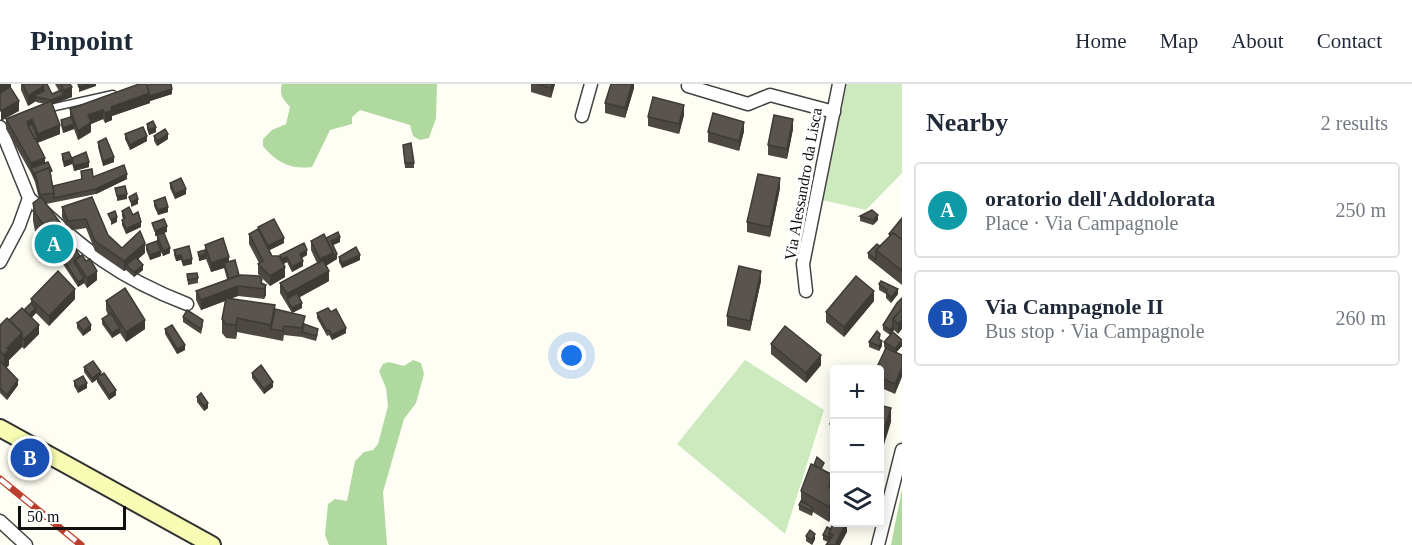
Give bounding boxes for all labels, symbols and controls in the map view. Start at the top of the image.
text: Pinpoint [30,25,133,56]
text: Home [1075,29,1127,53]
text: Map [1160,29,1198,53]
text: About [1231,29,1284,53]
text: Contact [1317,29,1382,53]
street label: Via Alessandro da Lisca [781,106,825,262]
text: Nearby [926,108,1008,137]
text: 2 results [1321,112,1388,134]
text: oratorio dell'Addolorata [985,186,1215,211]
text: A [940,199,955,221]
text: 250 m [1335,199,1386,221]
text: Place · Via Campagnole [985,212,1178,234]
pin: A [34,222,74,266]
text: Via Campagnole II [985,294,1164,319]
text: B [941,307,954,329]
text: 260 m [1335,307,1386,329]
text: Bus stop · Via Campagnole [985,320,1205,342]
your location [557,341,586,370]
map controls [830,365,884,527]
button: + [830,365,884,419]
button: − [830,419,884,473]
pin: B [10,436,50,481]
button: layers [830,473,884,527]
scale bar [18,503,126,530]
text: 50 m [27,508,59,525]

